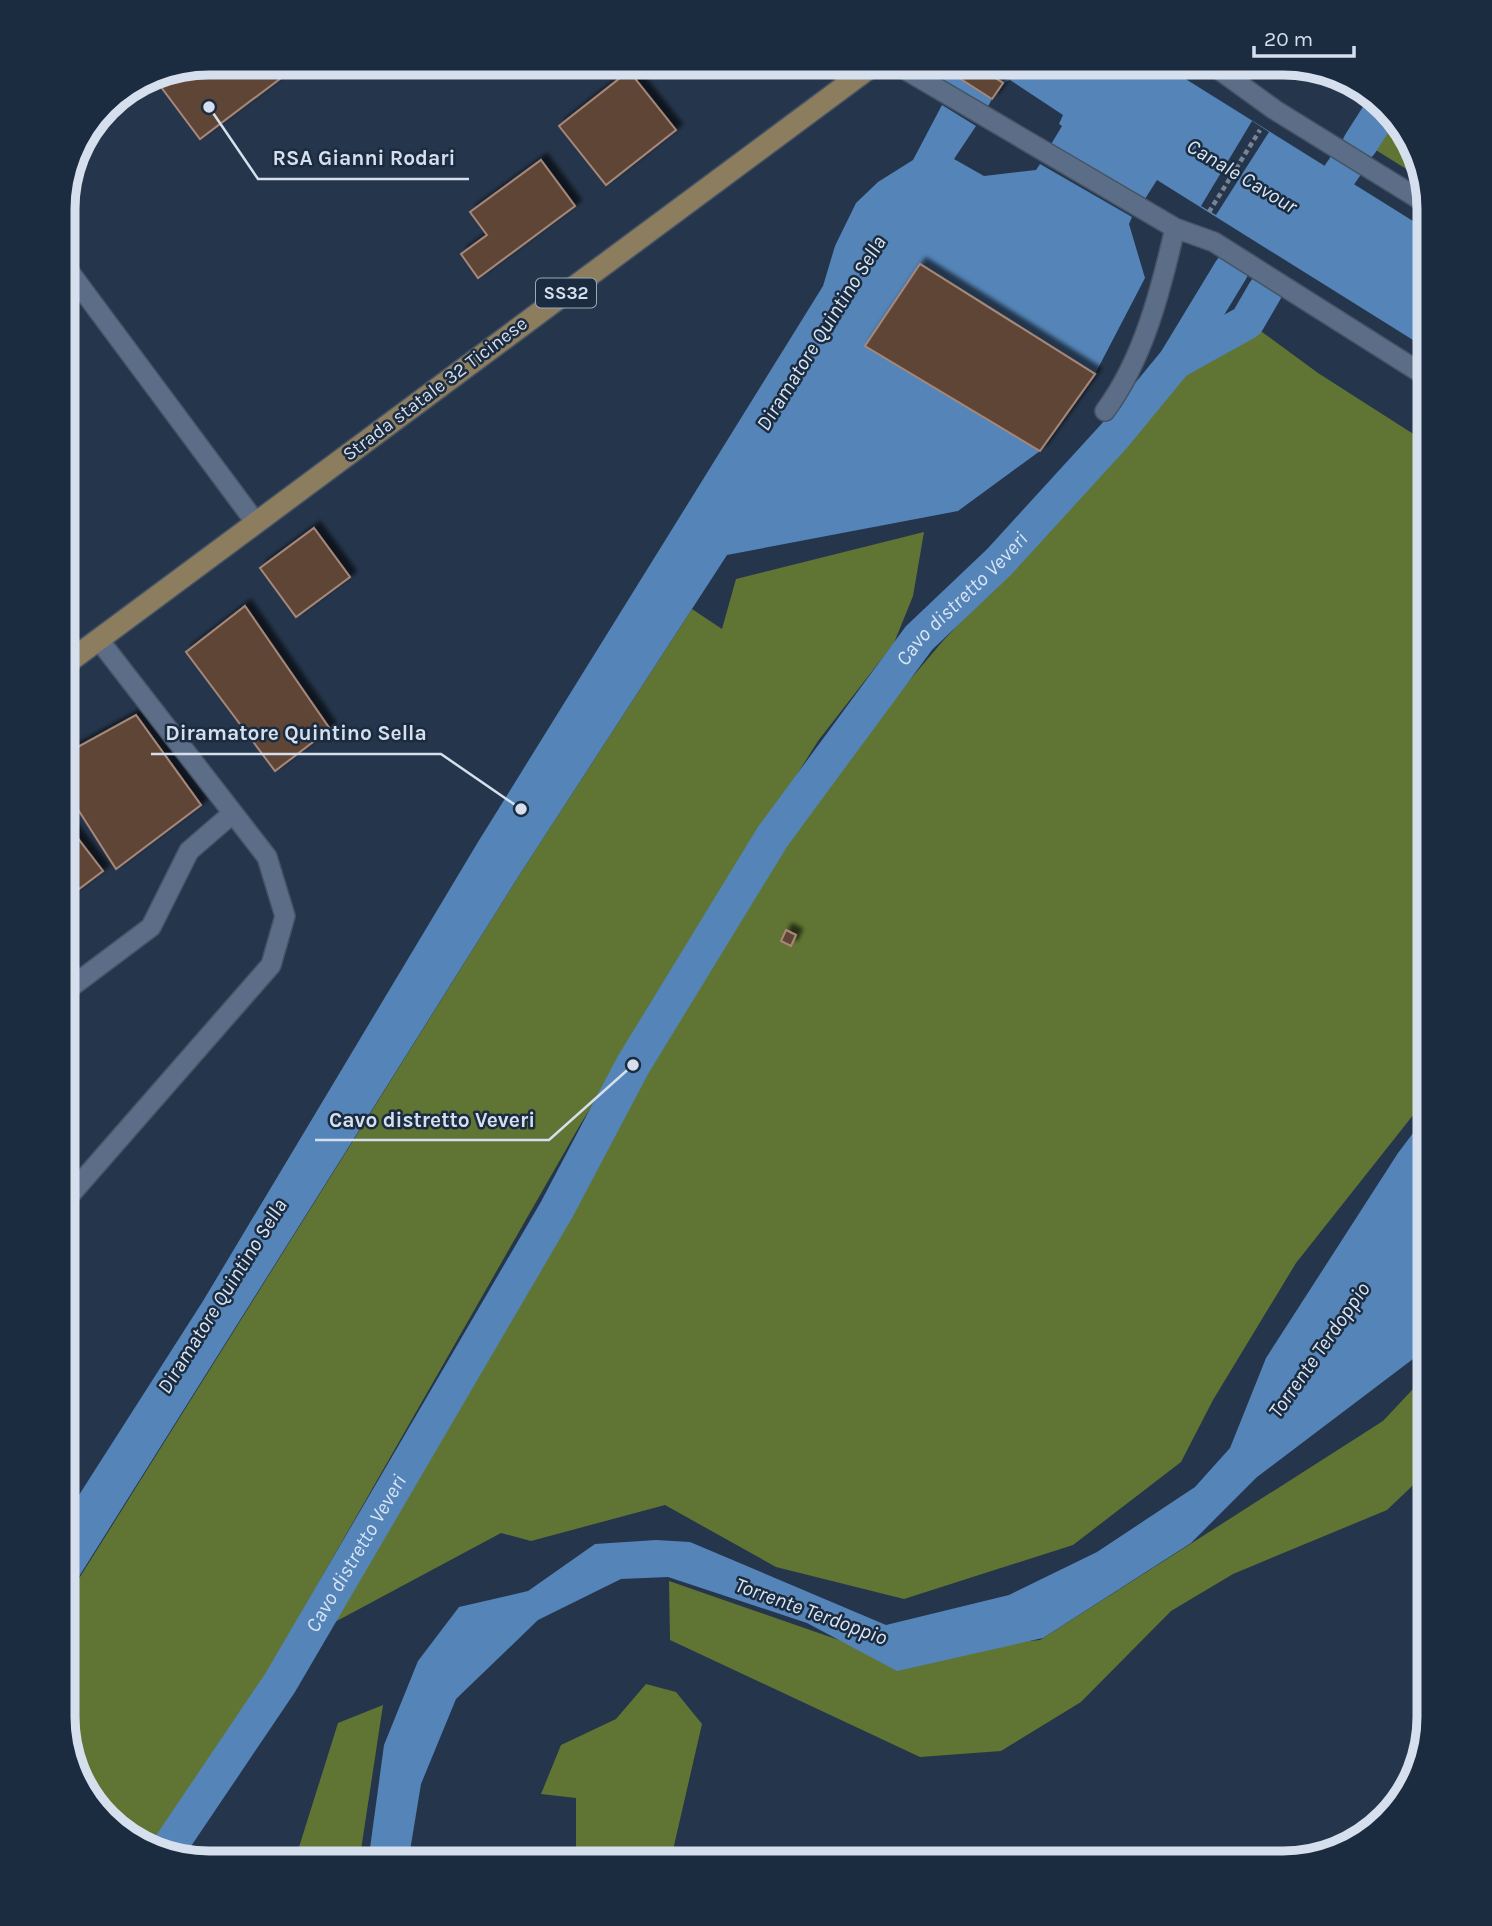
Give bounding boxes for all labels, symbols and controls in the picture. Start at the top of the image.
scale bar [1254,14,1354,58]
text: 20 m [1264,27,1313,51]
water label: Canale Cavour [1183,134,1302,219]
callout: RSA Gianni Rodari [258,137,469,179]
text: RSA Gianni Rodari [273,146,455,170]
water label: Diramatore Quintino Sella [751,231,891,435]
road number: SS32 [536,278,596,307]
street label: Strada statale 32 Ticinese [338,312,532,466]
water label: Cavo distretto Veveri [891,527,1033,670]
callout: Diramatore Quintino Sella [151,712,441,754]
text: Diramatore Quintino Sella [165,721,427,745]
callout: Cavo distretto Veveri [315,1098,549,1140]
text: Cavo distretto Veveri [329,1108,535,1132]
water label: Diramatore Quintino Sella [152,1194,292,1398]
water label: Torrente Terdoppio [1263,1277,1375,1422]
water label: Cavo distretto Veveri [300,1470,411,1636]
water label: Torrente Terdoppio [732,1572,891,1650]

